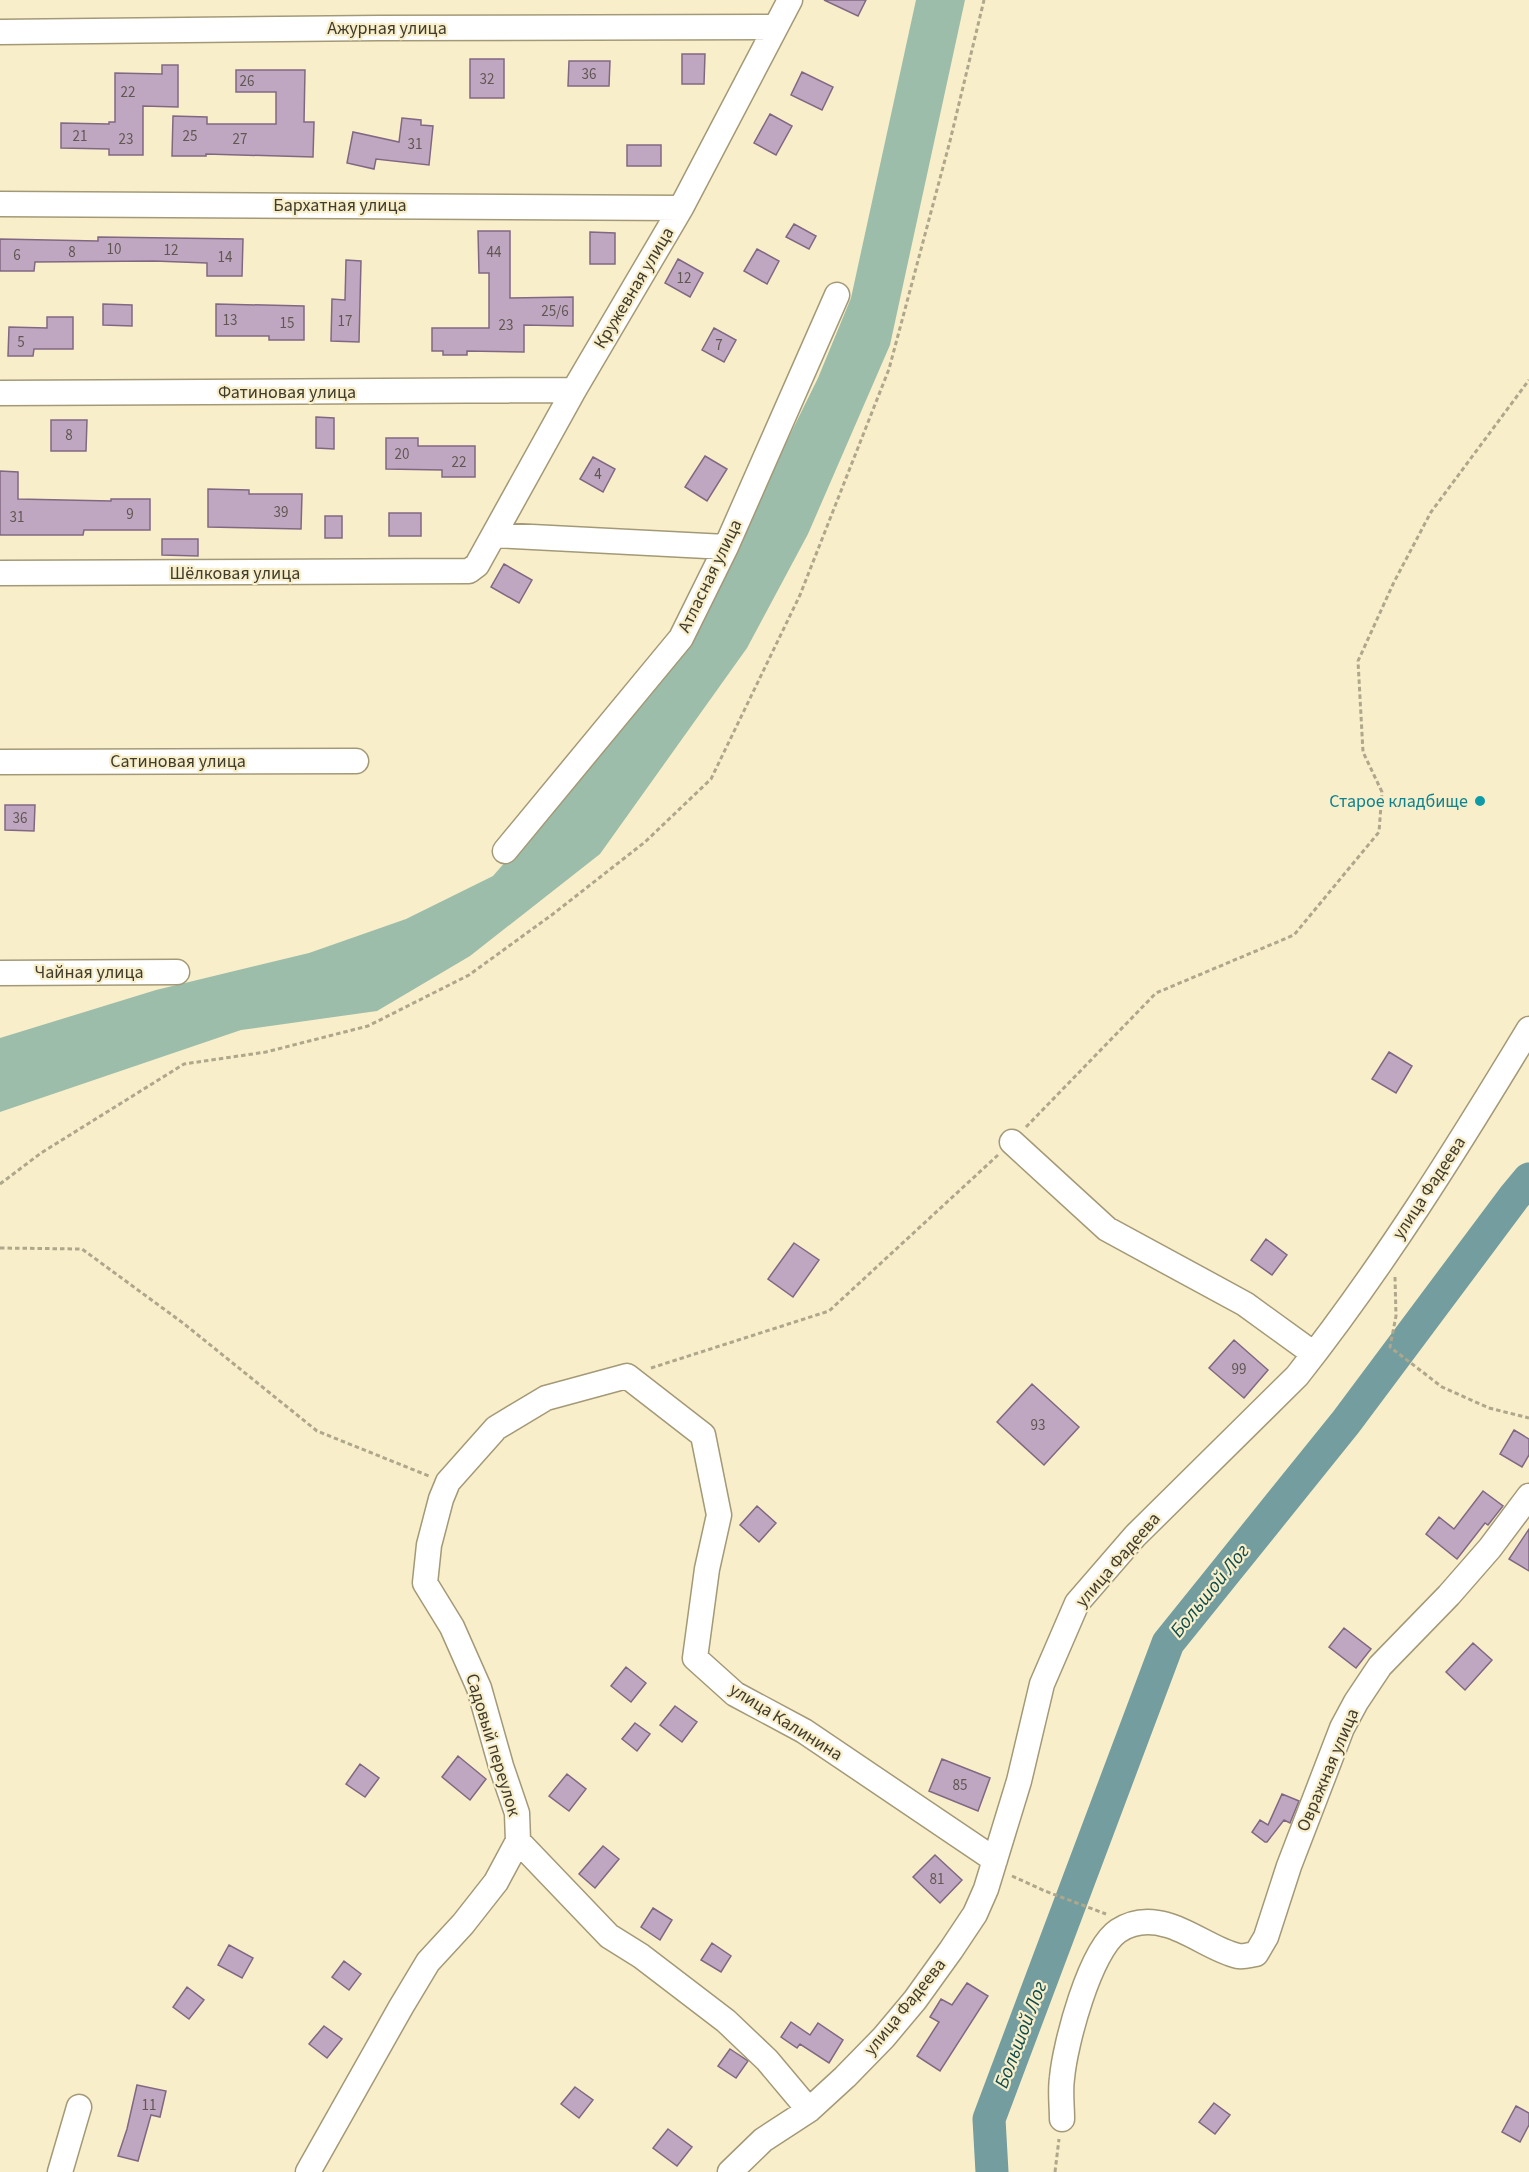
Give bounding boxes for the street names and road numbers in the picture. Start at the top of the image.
street label: Ажурная улица [327,16,447,41]
street label: Бархатная улица [273,193,407,218]
street label: Кружевная улица [588,222,680,354]
street label: Фатиновая улица [218,380,356,405]
street label: Атласная улица [672,515,748,637]
street label: Шёлковая улица [170,561,300,586]
street label: Сатиновая улица [110,749,246,774]
street label: Чайная улица [34,960,144,985]
street label: улица Фадеева [1386,1132,1472,1244]
street label: улица Фадеева [1070,1507,1166,1613]
street label: Садовый переулок [459,1671,527,1820]
street label: улица Калинина [724,1677,848,1767]
street label: Овражная улица [1291,1705,1365,1835]
street label: улица Фадеева [858,1953,952,2061]

